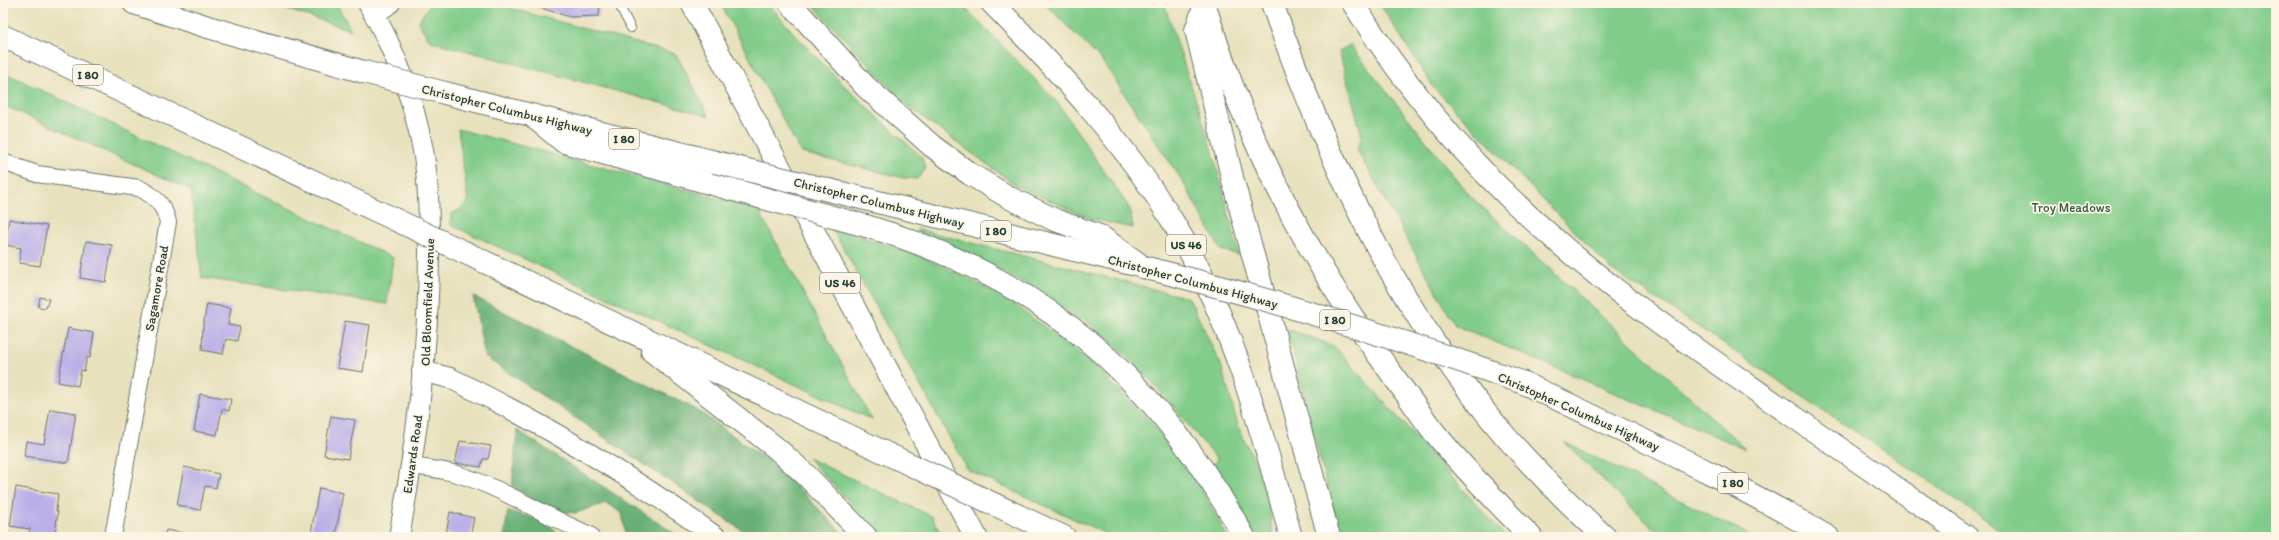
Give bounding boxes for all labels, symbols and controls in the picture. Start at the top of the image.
road number: I 80 [73,65,103,85]
street label: Christopher Columbus Highway [420,81,594,138]
road number: I 80 [609,129,639,149]
street label: Christopher Columbus Highway [792,174,966,231]
park label: Troy Meadows [2032,200,2111,215]
road number: I 80 [981,221,1011,241]
road number: US 46 [1166,235,1206,255]
street label: Old Bloomfield Avenue [418,238,437,366]
street label: Sagamore Road [142,244,171,332]
street label: Christopher Columbus Highway [1106,252,1280,311]
road number: US 46 [820,273,860,293]
road number: I 80 [1320,310,1350,330]
street label: Christopher Columbus Highway [1496,369,1662,454]
street label: Edwards Road [400,414,425,494]
road number: I 80 [1718,473,1748,493]

